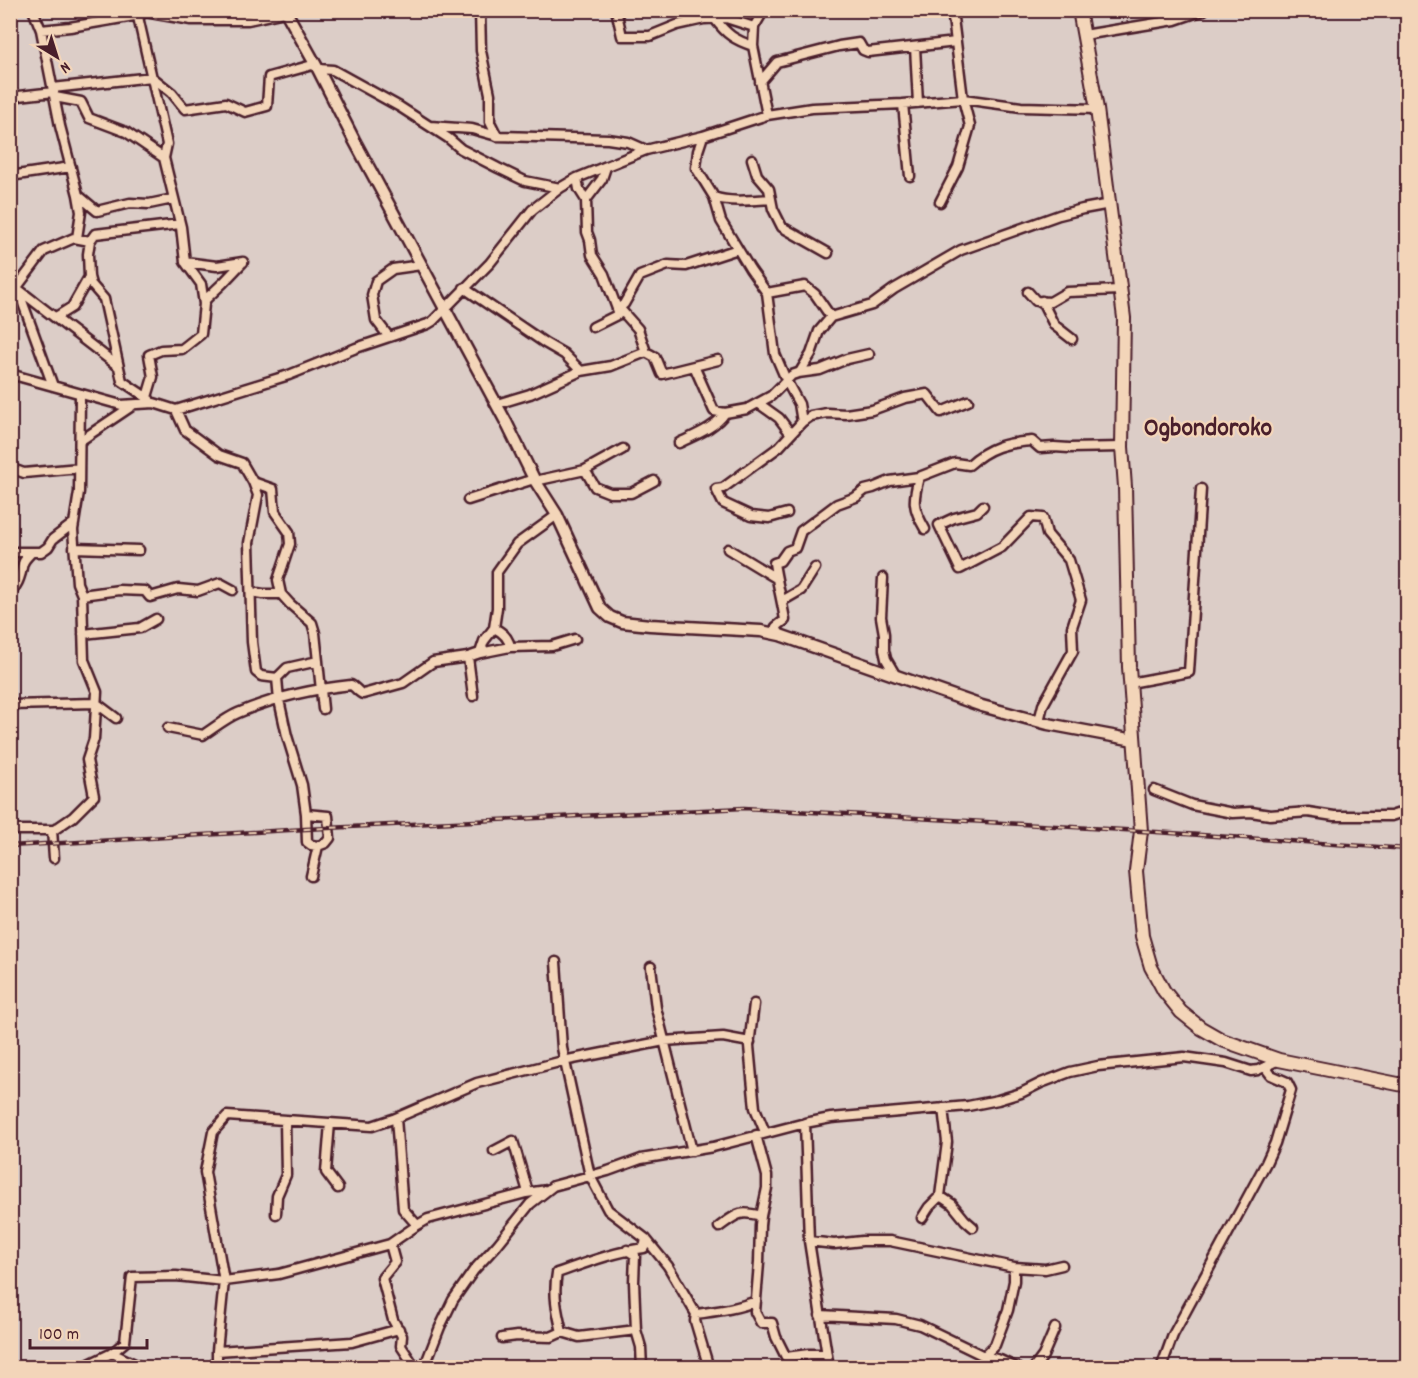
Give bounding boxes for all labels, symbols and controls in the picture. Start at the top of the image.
north arrow [27,27,87,87]
text: N [54,55,75,78]
district label: Ogbondoroko [1144,411,1273,448]
scale bar [30,1312,147,1350]
text: 100 m [39,1323,79,1348]

